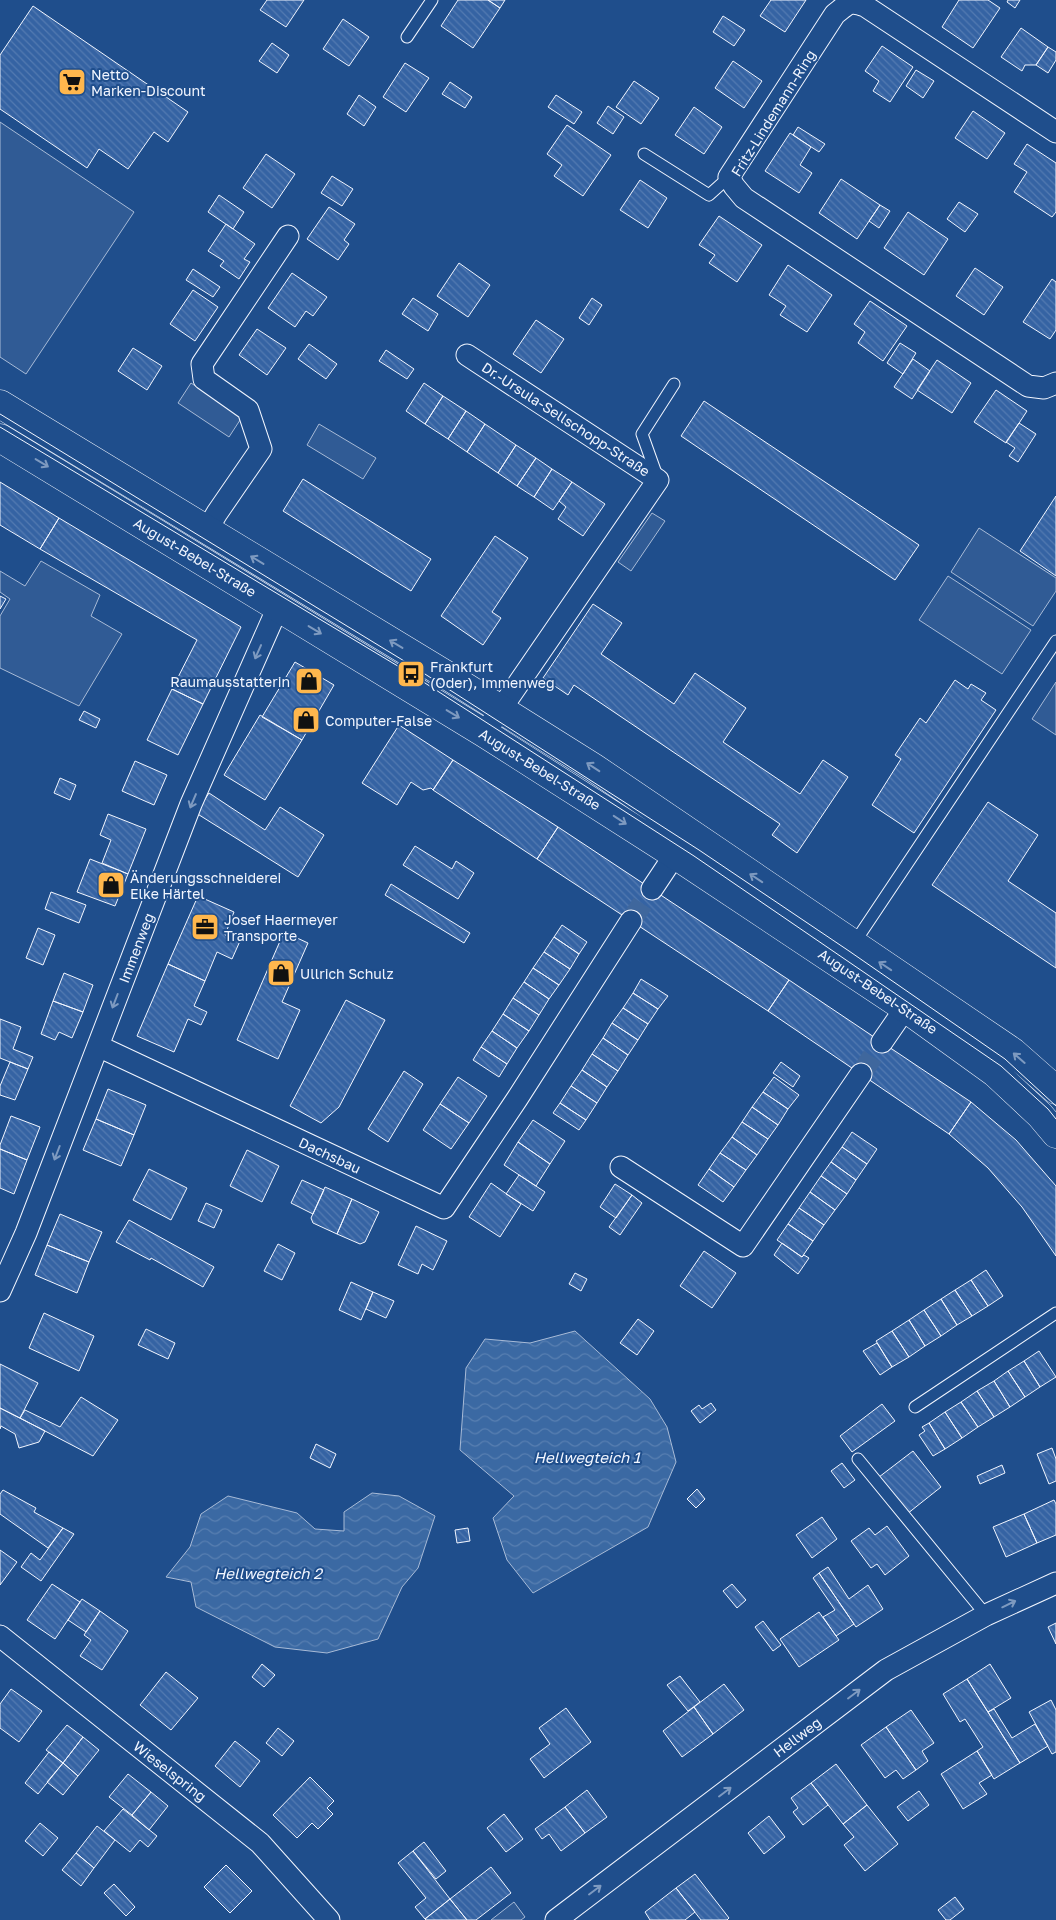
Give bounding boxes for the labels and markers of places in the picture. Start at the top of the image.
place label: Netto Marken-Discount [91,66,206,99]
supermarket icon: Netto Marken-Discount [57,67,87,97]
place label: Frankfurt (Oder), Immenweg [430,658,555,691]
bus stop icon: Frankfurt (Oder), Immenweg [396,659,426,689]
shop icon: Raumausstatterin [294,666,324,696]
place label: Raumausstatterin [170,673,290,690]
shop icon: Computer-False [291,705,321,735]
place label: Computer-False [325,712,432,729]
place label: Änderungsschneiderei Elke Härtel [130,869,281,902]
shop icon: Änderungsschneiderei Elke Härtel [96,870,126,900]
place label: Josef Haermeyer Transporte [224,911,338,944]
office icon: Josef Haermeyer Transporte [190,912,220,942]
shop icon: Ullrich Schulz [266,958,296,988]
place label: Ullrich Schulz [300,965,394,982]

